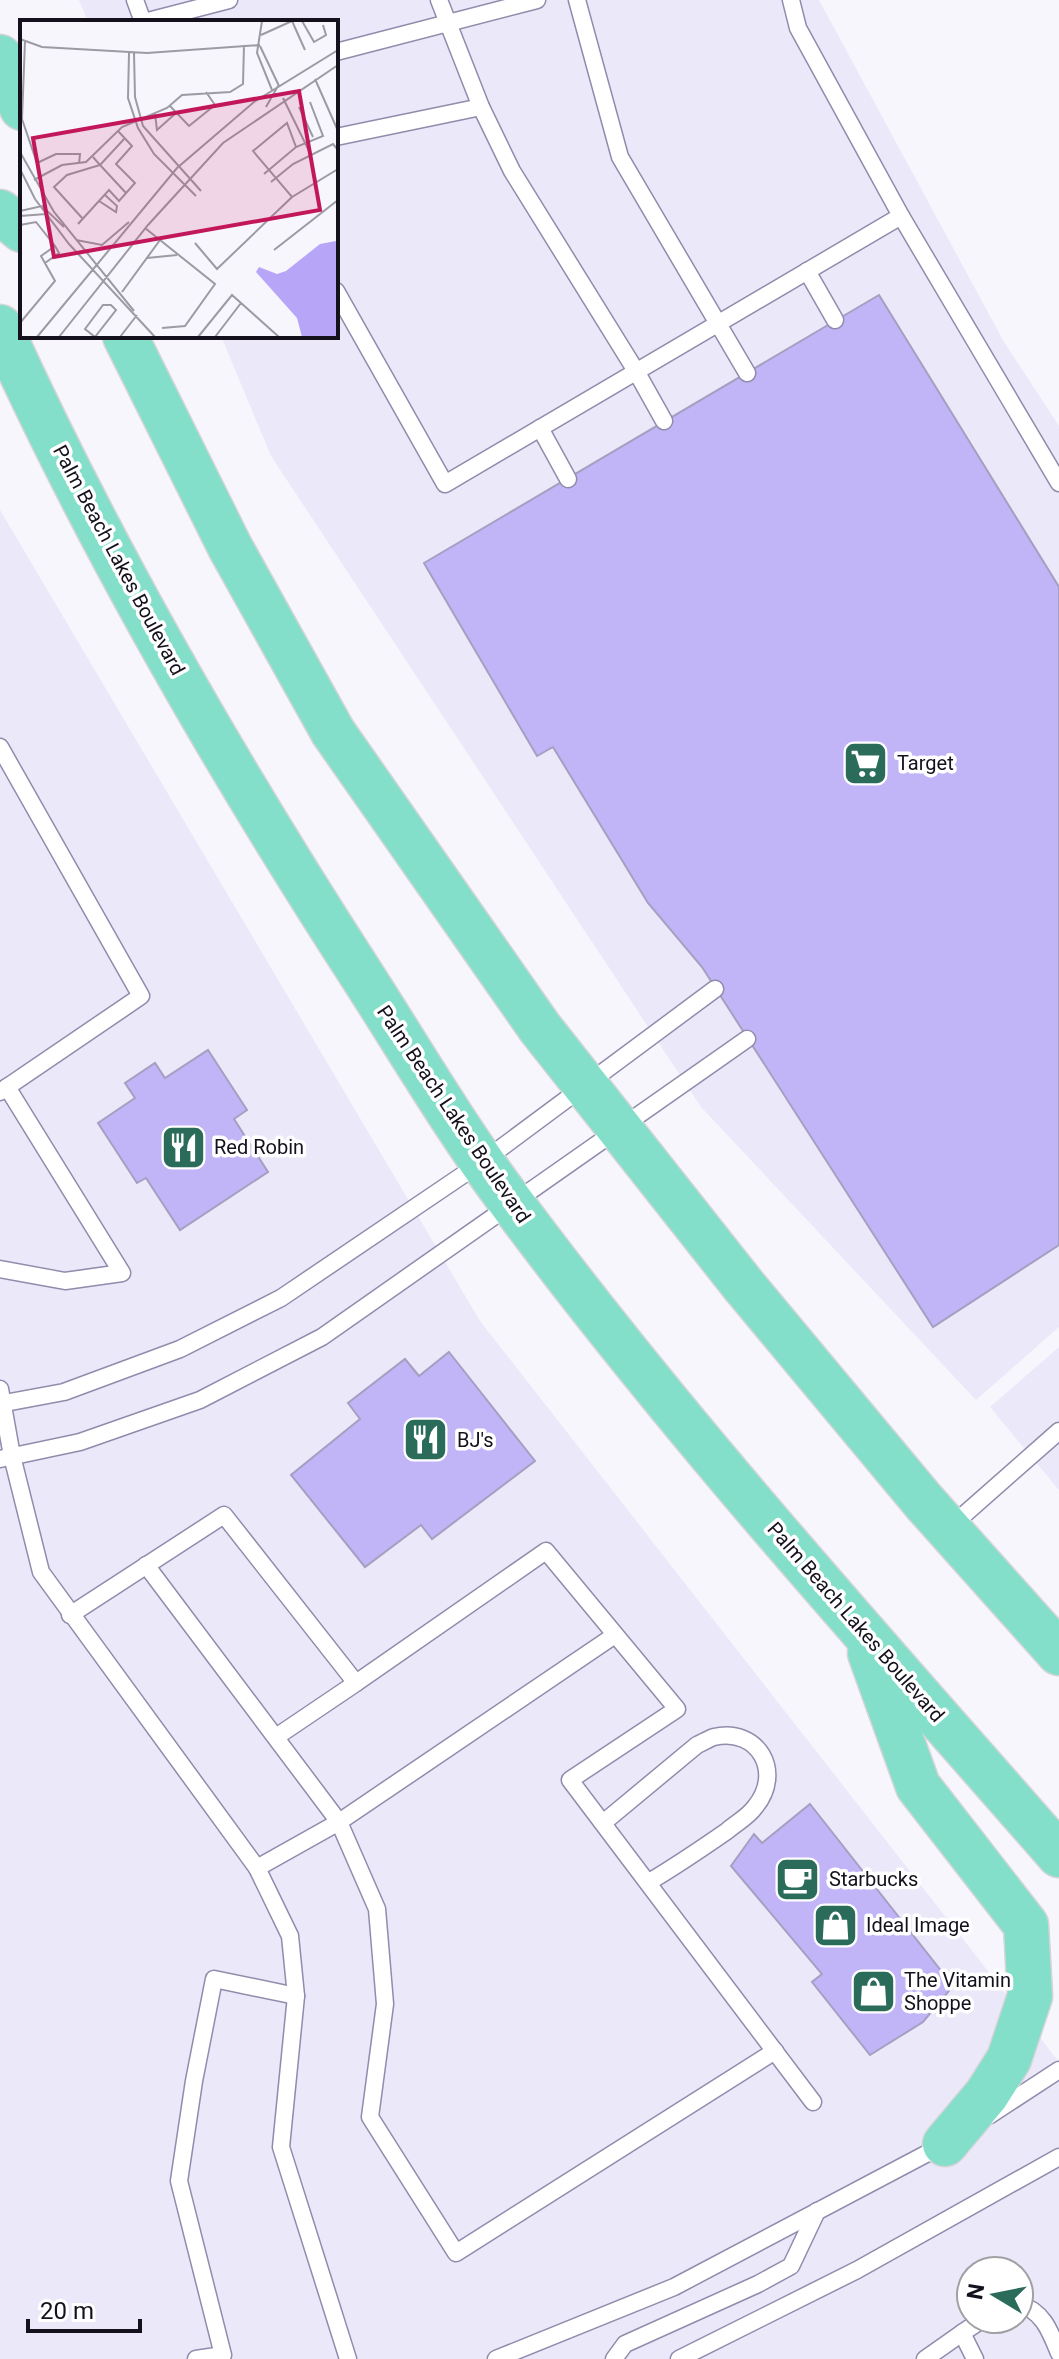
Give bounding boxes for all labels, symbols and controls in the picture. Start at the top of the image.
inset map [20,20,338,338]
street label: Palm Beach Lakes Boulevard [48,441,190,679]
supermarket icon: Target [842,739,890,787]
place label: Target [897,751,954,775]
street label: Palm Beach Lakes Boulevard [372,1001,536,1227]
restaurant icon: Red Robin [159,1123,207,1171]
place label: Red Robin [214,1135,304,1159]
restaurant icon: BJ's [402,1416,450,1464]
place label: BJ's [457,1428,494,1452]
street label: Palm Beach Lakes Boulevard [763,1517,949,1727]
cafe icon: Starbucks [774,1855,822,1903]
place label: Starbucks [829,1867,918,1891]
shop icon: Ideal Image [811,1901,859,1949]
place label: Ideal Image [866,1913,970,1937]
shop icon: The Vitamin Shoppe [849,1968,897,2016]
place label: The Vitamin Shoppe [904,1968,1011,2015]
north arrow [955,2255,1035,2335]
text: N [962,2282,989,2301]
scale bar [28,2283,140,2333]
text: 20 m [40,2297,94,2325]

